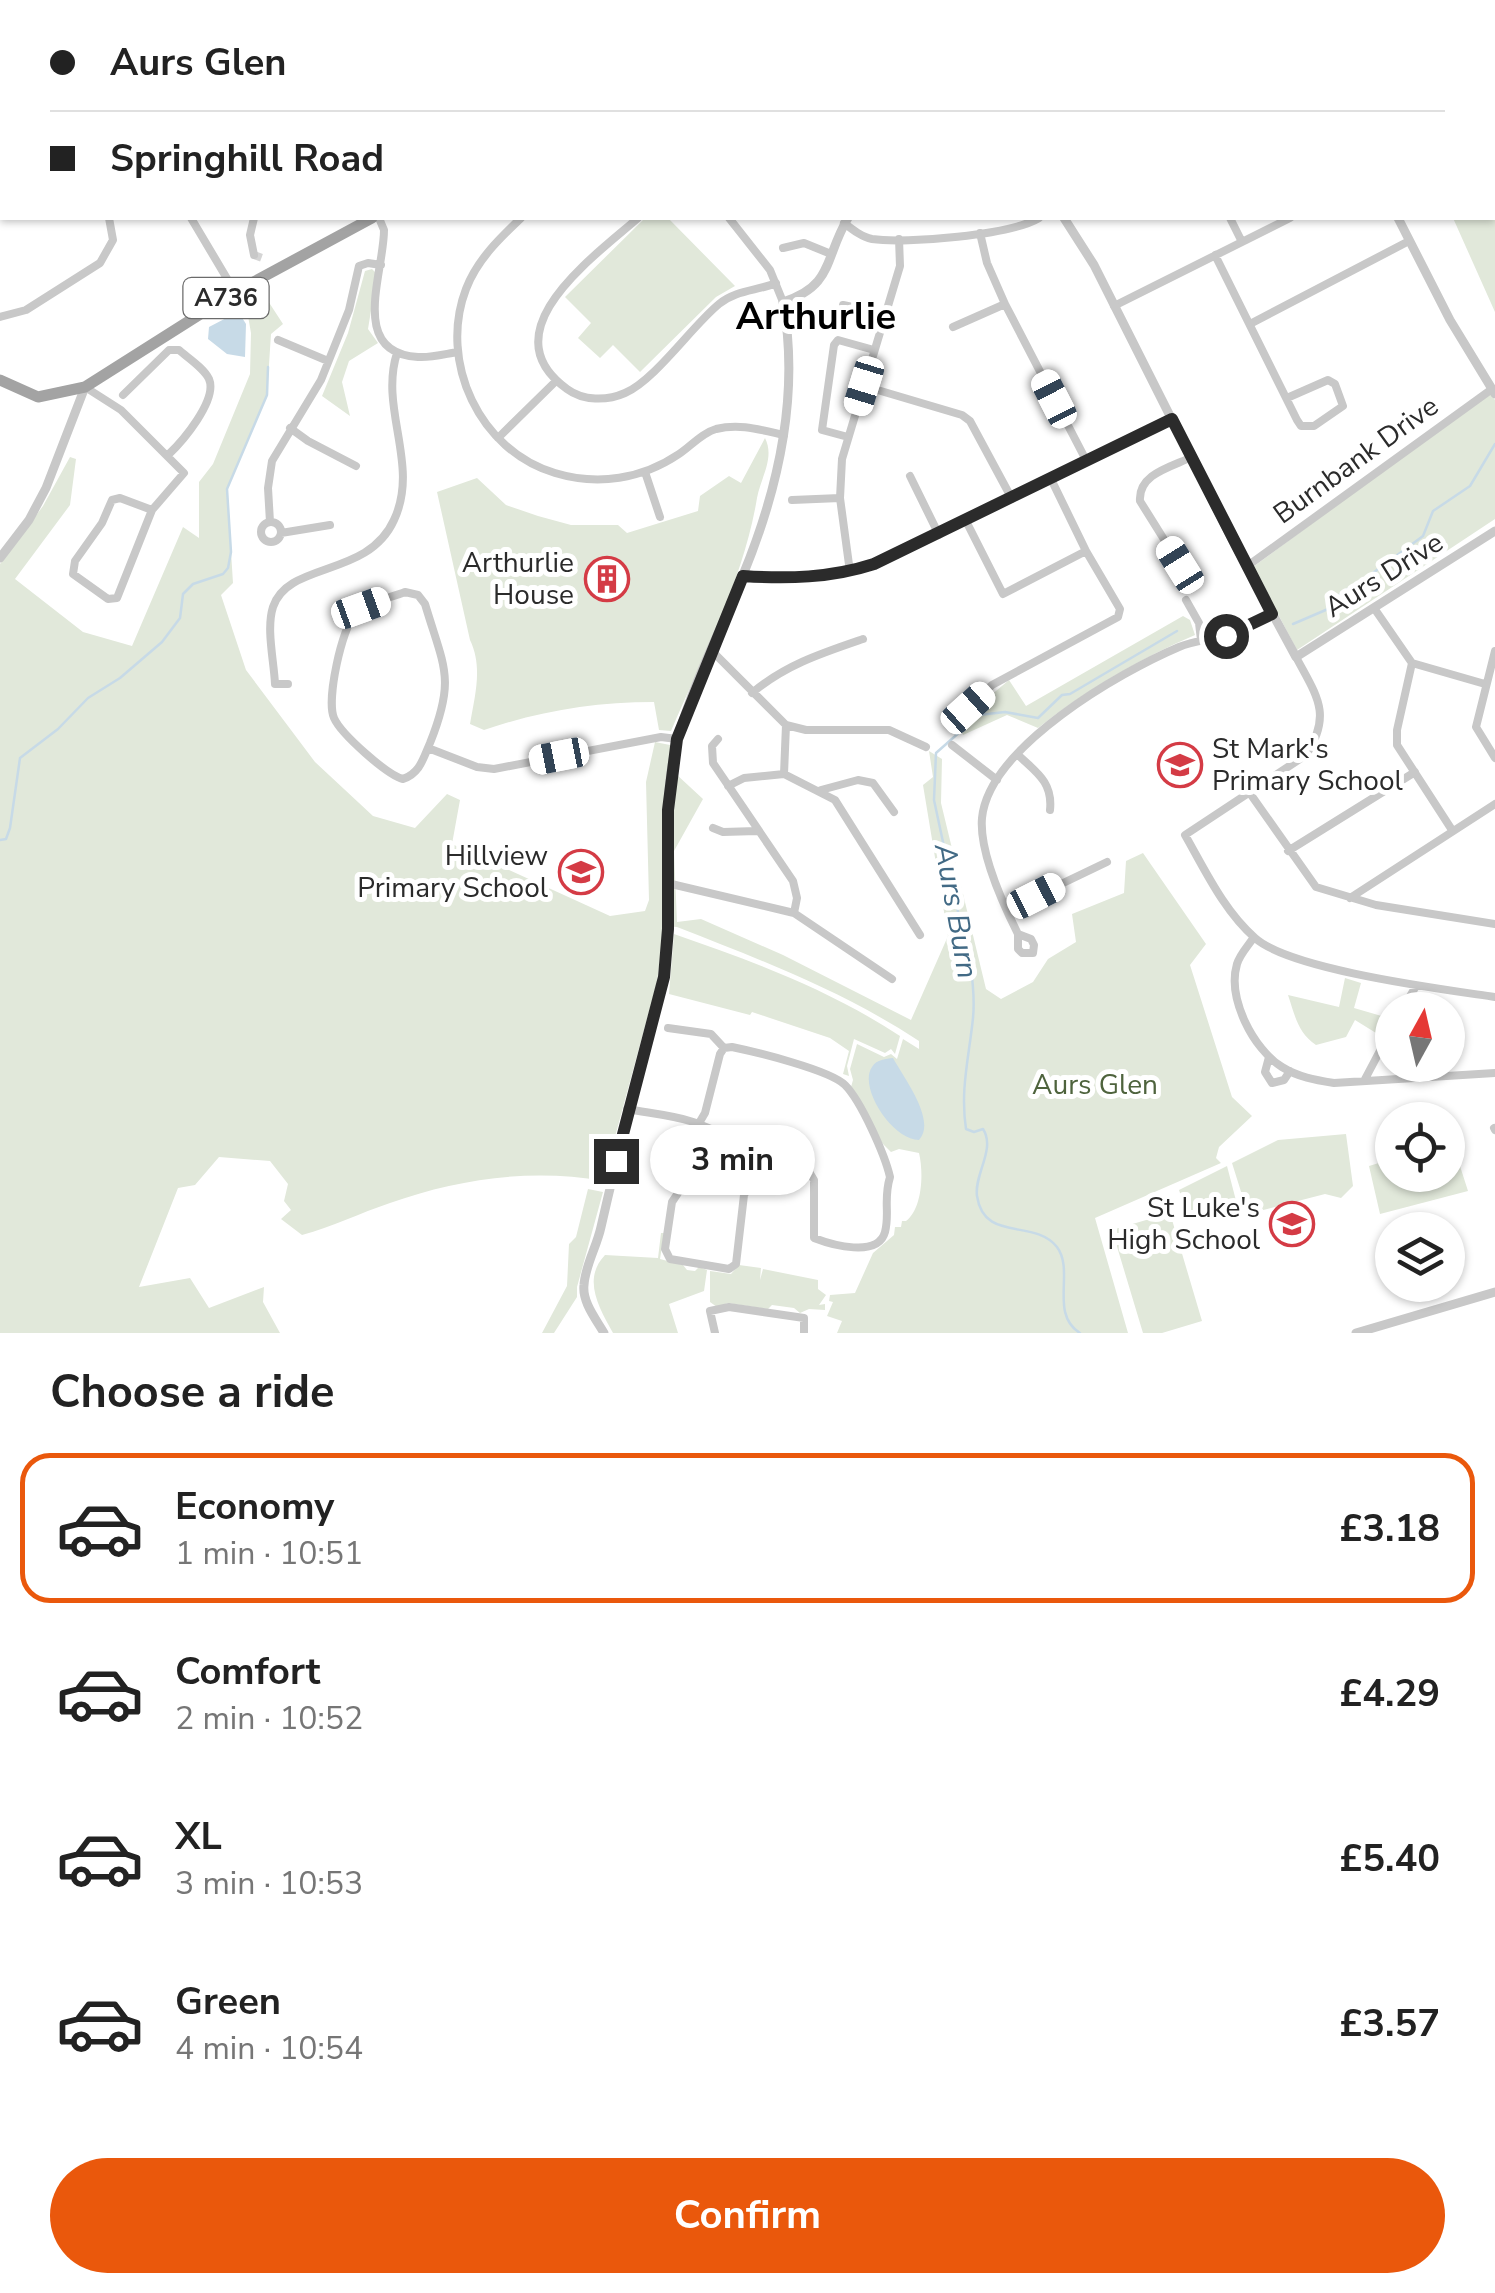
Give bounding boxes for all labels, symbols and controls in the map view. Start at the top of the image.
text: Aurs Glen [110,37,287,88]
text: Springhill Road [110,133,384,184]
road number: A736 [184,278,268,318]
district label: Arthurlie [736,291,896,342]
car [841,353,887,419]
car [1027,365,1081,433]
street label: Burnbank Drive [1266,387,1446,533]
street label: Aurs Drive [1318,524,1450,626]
car [1151,532,1209,598]
place label: Arthurlie House [462,544,574,614]
building icon: Arthurlie House [584,556,630,602]
car [328,584,394,632]
route start [1204,614,1249,659]
car [936,677,1000,739]
place label: St Mark's Primary School [1212,730,1403,800]
car [527,736,591,776]
school or university icon: St Mark's Primary School [1157,742,1203,788]
place label: Hillview Primary School [357,837,549,907]
water label: Aurs Burn [924,839,988,982]
school or university icon: Hillview Primary School [558,849,604,895]
car [1002,869,1070,923]
north arrow [1375,992,1465,1082]
map controls [1375,992,1465,1302]
park label: Aurs Glen [1032,1066,1158,1104]
button: locate [1375,1102,1465,1192]
callout: 3 min [651,1126,816,1196]
text: 3 min [691,1138,774,1181]
route end [594,1139,639,1184]
place label: St Luke's High School [1107,1189,1261,1259]
school or university icon: St Luke's High School [1269,1201,1315,1247]
button: layers [1375,1212,1465,1302]
text: Choose a ride [50,1362,335,1423]
text: Economy [175,1481,334,1532]
icon: car [55,1483,145,1573]
text: £3.18 [1339,1503,1440,1554]
text: 1 min · 10:51 [175,1532,363,1575]
text: Comfort [175,1646,320,1697]
icon: car [55,1648,145,1738]
text: £4.29 [1339,1668,1440,1719]
text: 2 min · 10:52 [175,1697,363,1740]
text: XL [175,1811,222,1862]
icon: car [55,1813,145,1903]
text: £5.40 [1339,1833,1440,1884]
text: 3 min · 10:53 [175,1862,363,1905]
text: Green [175,1976,281,2027]
icon: car [55,1978,145,2068]
text: £3.57 [1339,1998,1440,2049]
text: 4 min · 10:54 [175,2027,363,2070]
button: Confirm [50,2158,1445,2273]

